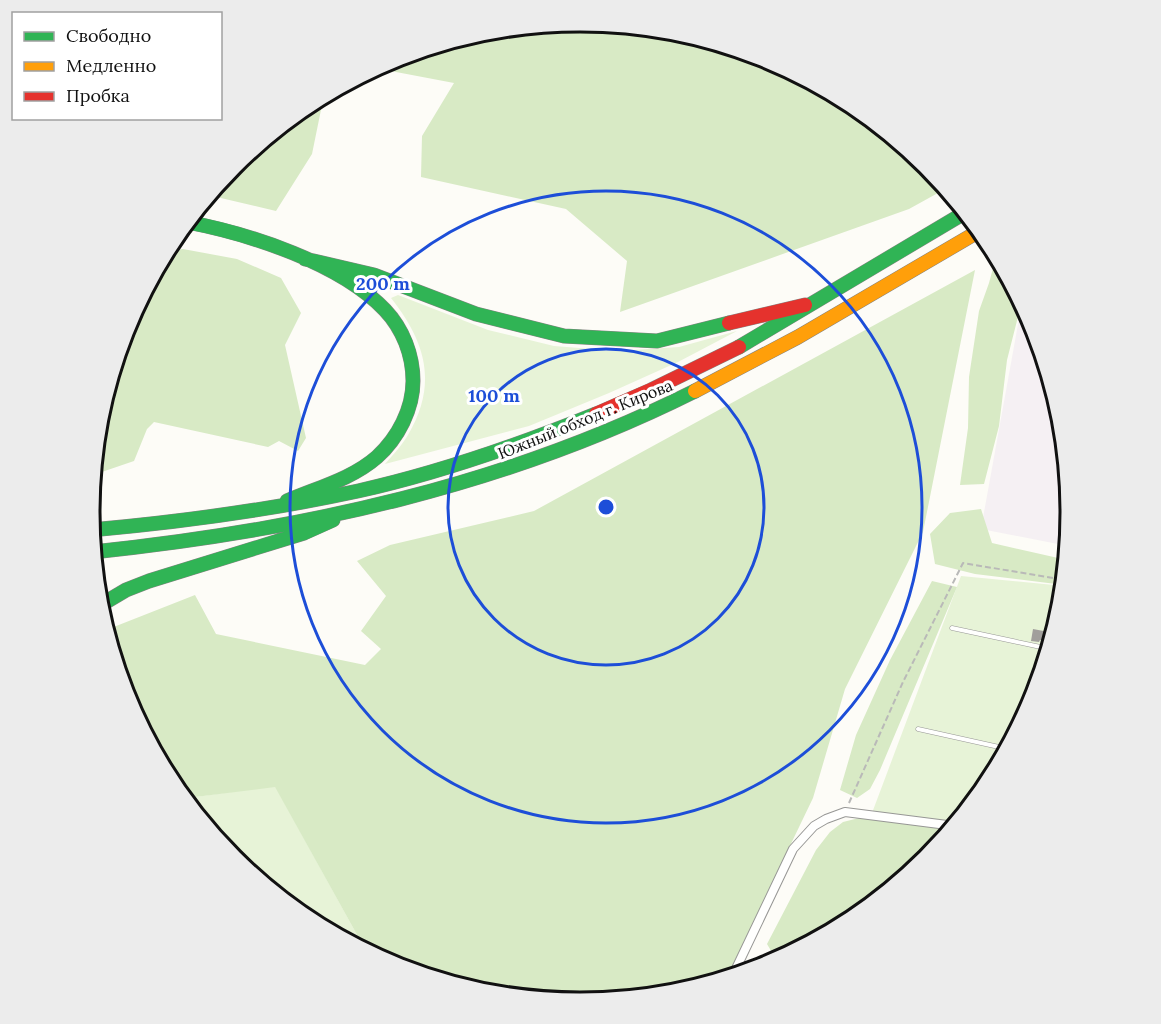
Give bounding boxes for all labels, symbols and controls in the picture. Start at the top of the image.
legend [12,12,222,120]
text: Свободно [66,24,151,47]
text: Медленно [66,54,156,77]
text: Пробка [66,84,130,107]
text: 200 m [356,272,410,295]
street label: Южный обход г. Кирова [495,375,675,463]
text: 100 m [468,384,520,407]
centre of rings [596,497,616,517]

